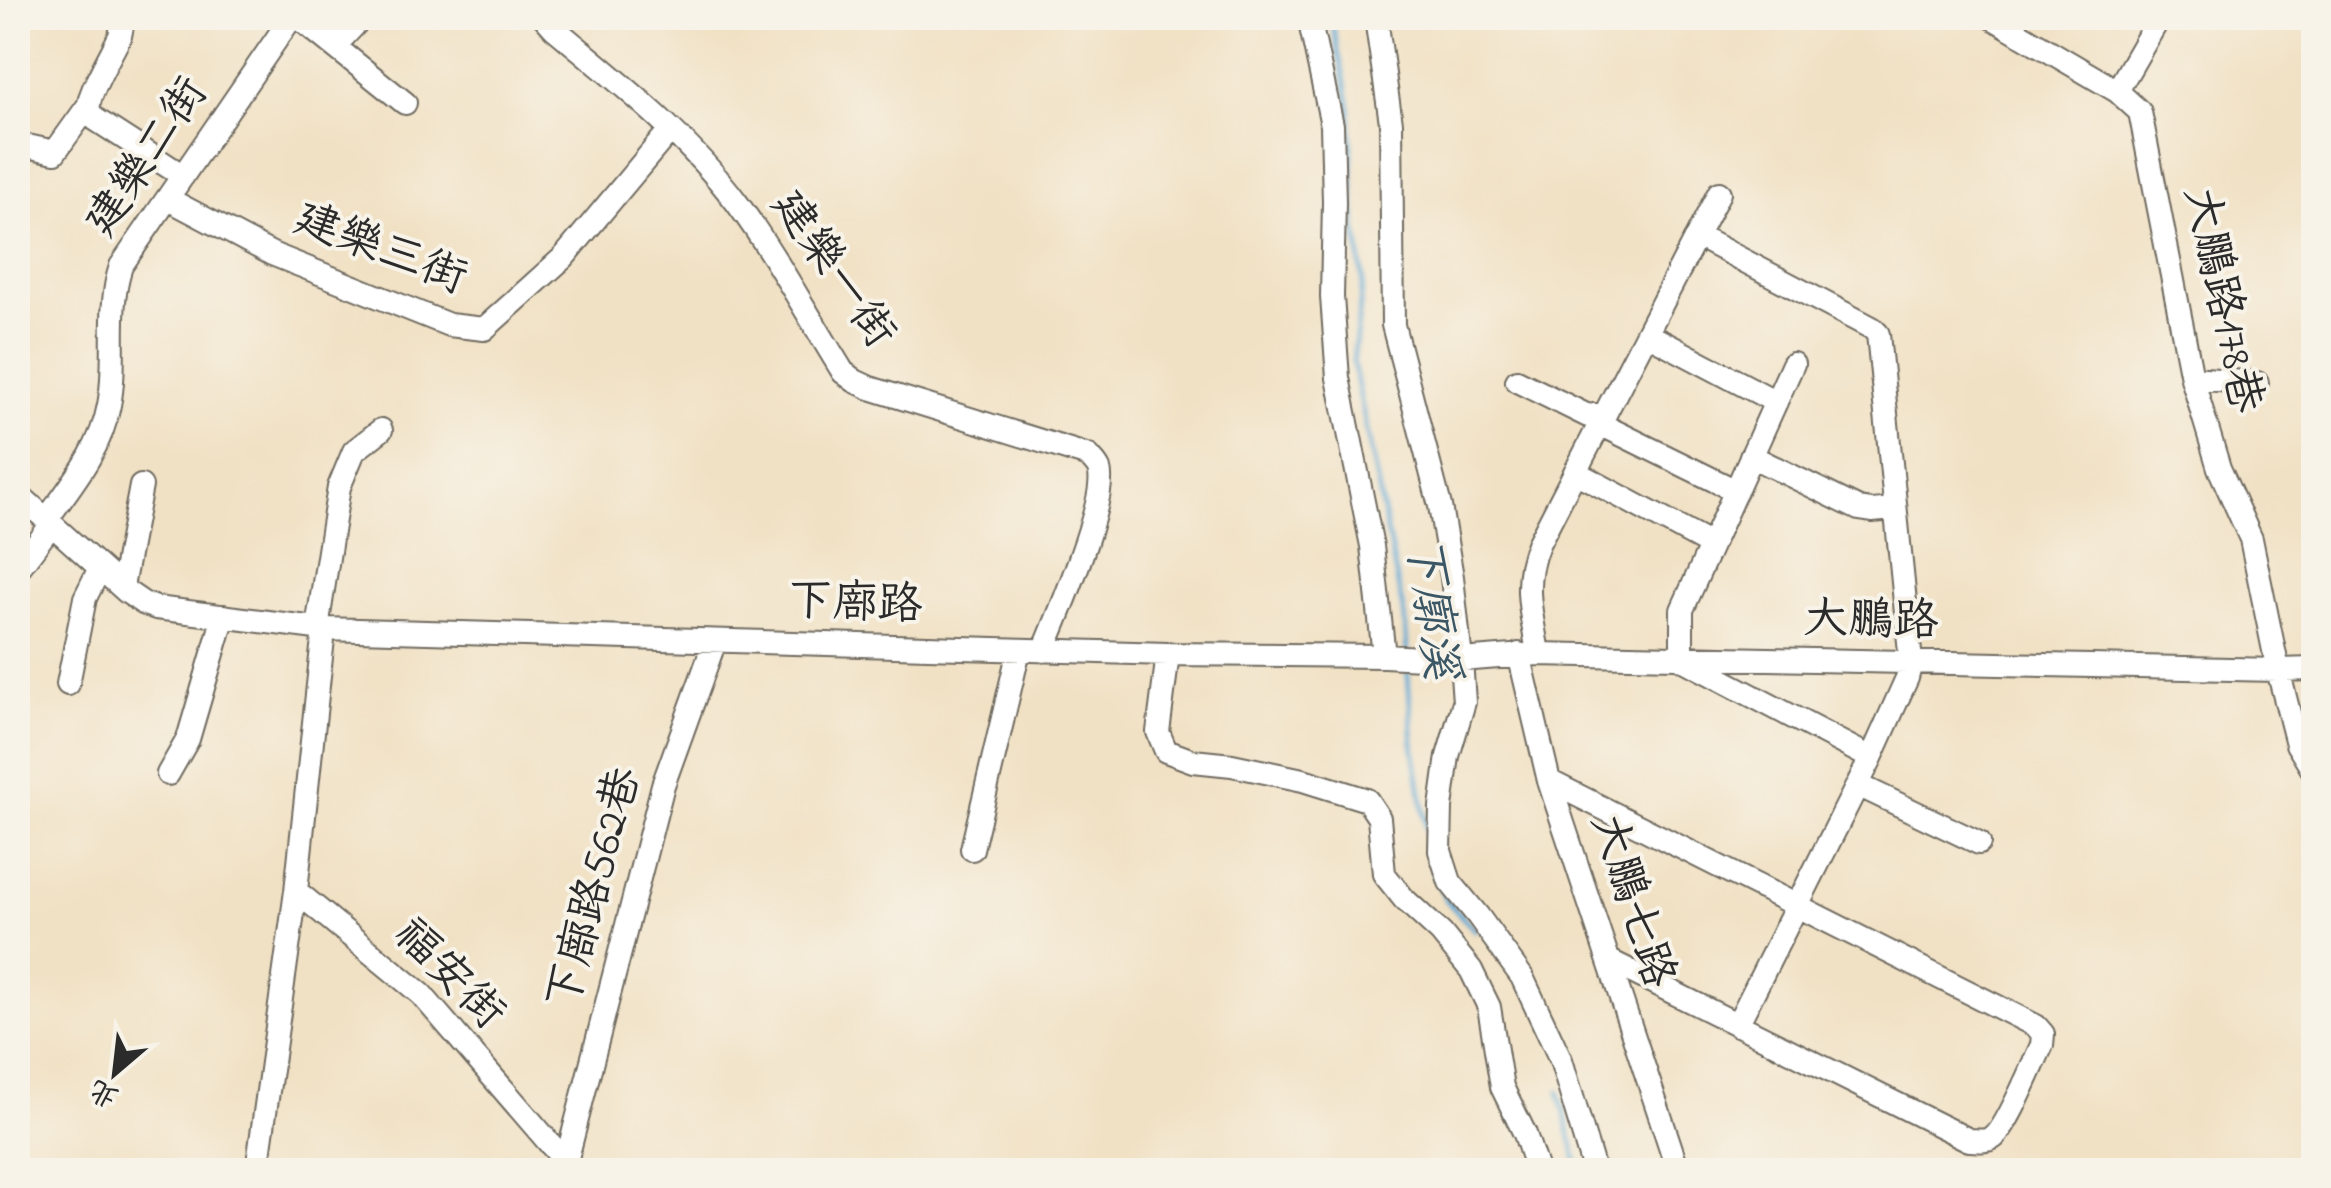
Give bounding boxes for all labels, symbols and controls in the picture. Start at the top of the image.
street label: 建樂二街 [70,65,226,251]
street label: 建樂一街 [753,177,911,363]
street label: 大鵬路178巷 [2165,181,2277,419]
street label: 建樂三街 [284,187,476,313]
water label: 下廓溪 [1385,532,1475,687]
street label: 下廍路 [786,570,924,640]
street label: 大鵬路 [1803,588,1939,656]
street label: 下廍路562巷 [532,761,660,1017]
street label: 大鵬七路 [1572,805,1690,997]
street label: 福安街 [377,904,519,1046]
north arrow [65,1023,165,1123]
text: 北 [83,1067,127,1117]

